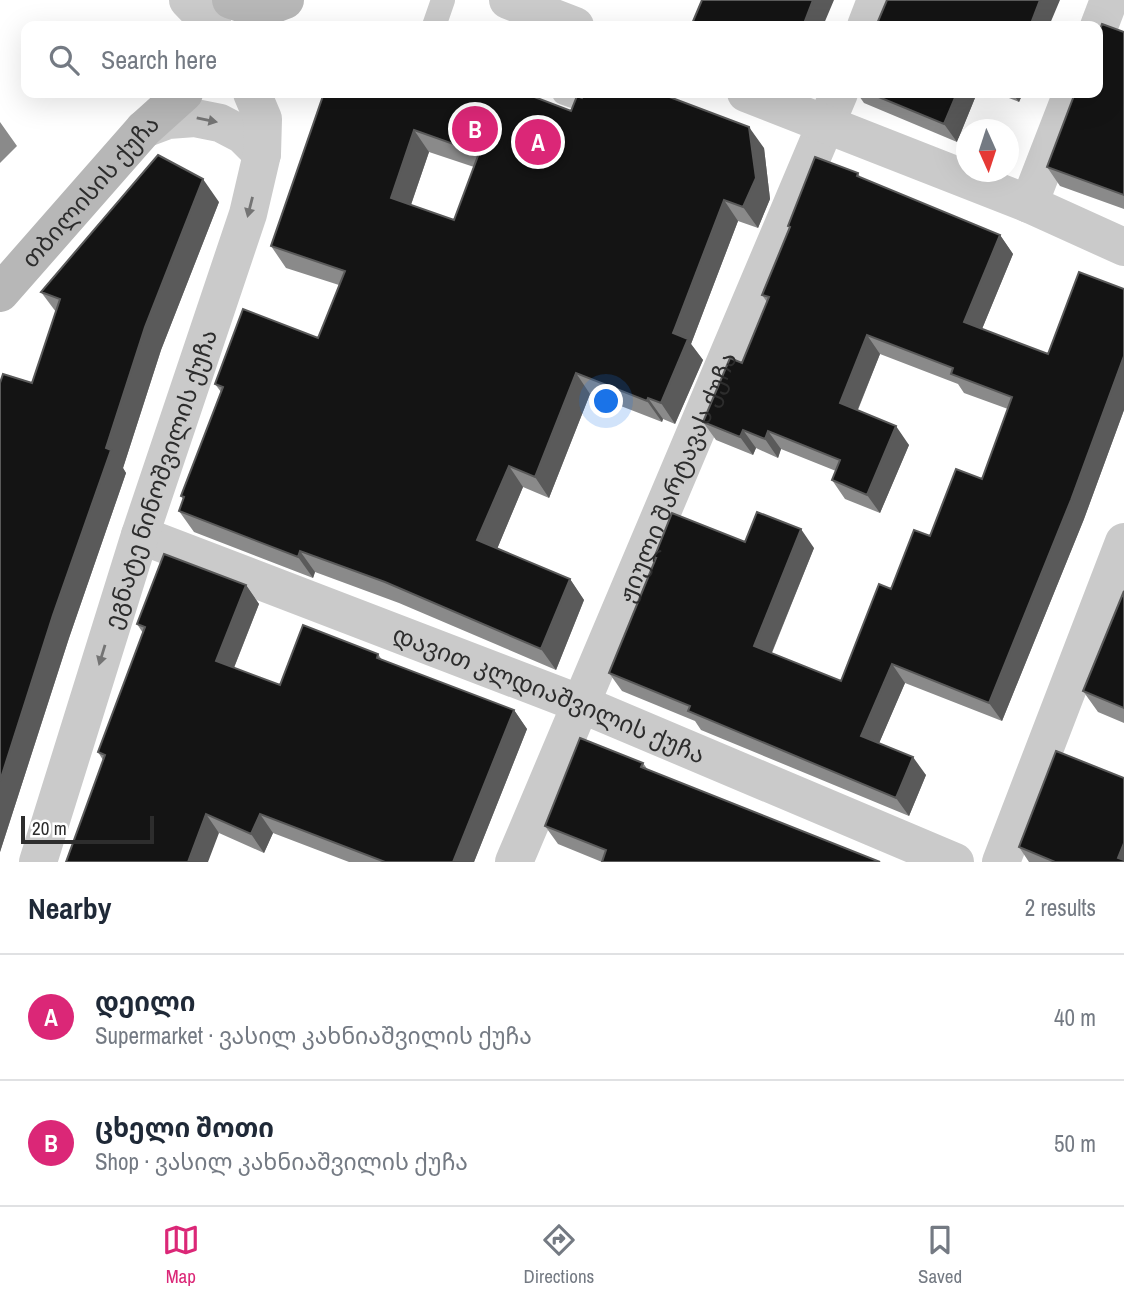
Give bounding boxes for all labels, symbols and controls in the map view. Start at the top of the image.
search box [21,21,1103,98]
icon: search [45,41,83,79]
text: Search here [101,42,217,77]
pin: B [452,103,498,155]
street label: თბილისის ქუჩა [14,107,166,274]
one-way arrow [196,115,218,126]
pin: A [515,116,561,168]
north arrow [956,119,1019,182]
one-way arrow [244,196,255,218]
street label: ეგნატე ნინოშვილის ქუჩა [96,325,224,633]
street label: ჟიული შარტავას ქუჩა [610,347,744,607]
your location [589,384,623,418]
street label: დავით კლდიაშვილის ქუჩა [389,617,710,771]
one-way arrow [97,645,107,666]
scale bar [21,813,154,845]
text: 20 m [32,815,67,841]
text: Nearby [28,888,111,928]
text: 2 results [1025,892,1096,923]
text: დეილი [95,984,196,1019]
text: A [44,1002,58,1033]
text: 40 m [1054,1002,1096,1033]
text: Supermarket · ვასილ კახნიაშვილის ქუჩა [95,1020,532,1051]
text: ცხელი შოთი [95,1110,274,1145]
text: B [44,1128,58,1159]
text: 50 m [1054,1128,1096,1159]
text: Shop · ვასილ კახნიაშვილის ქუჩა [95,1146,468,1177]
tab: Map [162,1221,200,1289]
tab: Directions [523,1221,594,1289]
tab: Saved [918,1221,962,1289]

